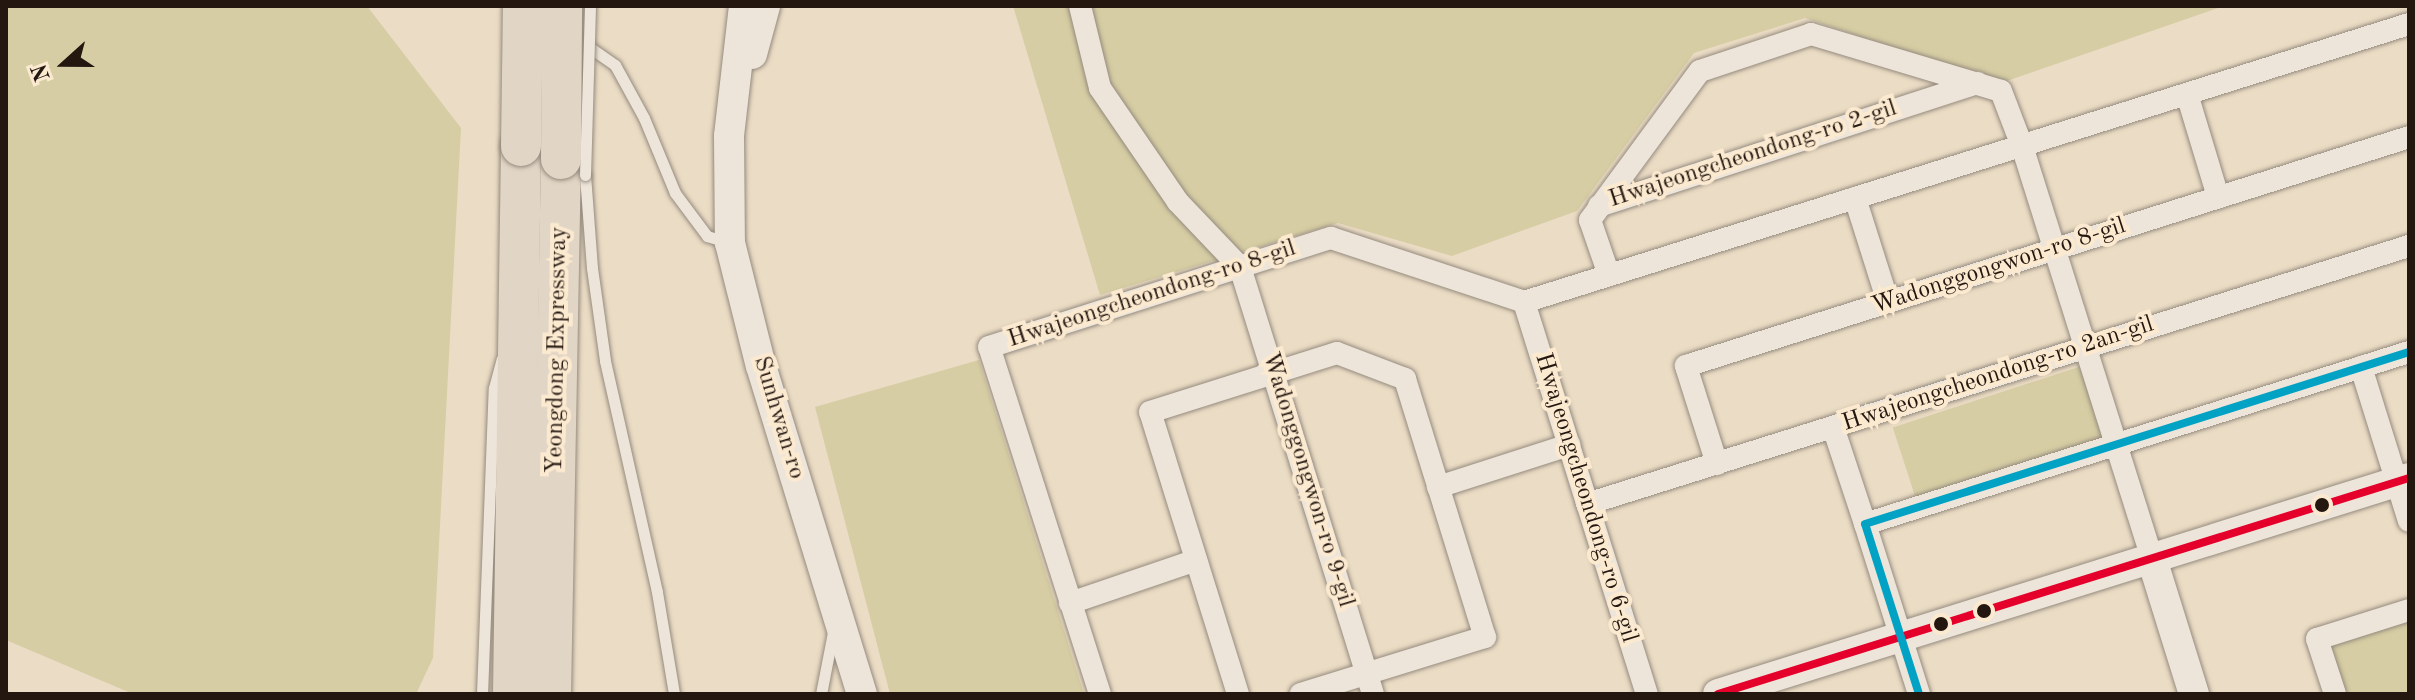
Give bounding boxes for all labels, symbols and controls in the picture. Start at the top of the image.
north arrow [24,24,104,104]
text: N [28,61,55,84]
street label: Hwajeongcheondong-ro 2-gil [1605,95,1901,215]
street label: Wadonggongwon-ro 8-gil [1868,212,2130,322]
street label: Yeongdong Expressway [541,226,575,474]
street label: Hwajeongcheondong-ro 8-gil [1004,235,1300,355]
street label: Hwajeongcheondong-ro 2an-gil [1839,311,2157,439]
street label: Wadonggongwon-ro 9-gil [1254,349,1360,611]
street label: Hwajeongcheondong-ro 6-gil [1527,350,1643,646]
street label: Sunhwan-ro [746,353,810,483]
unlabelled marker [2314,497,2330,513]
unlabelled marker [1976,603,1992,619]
unlabelled marker [1933,616,1949,632]

